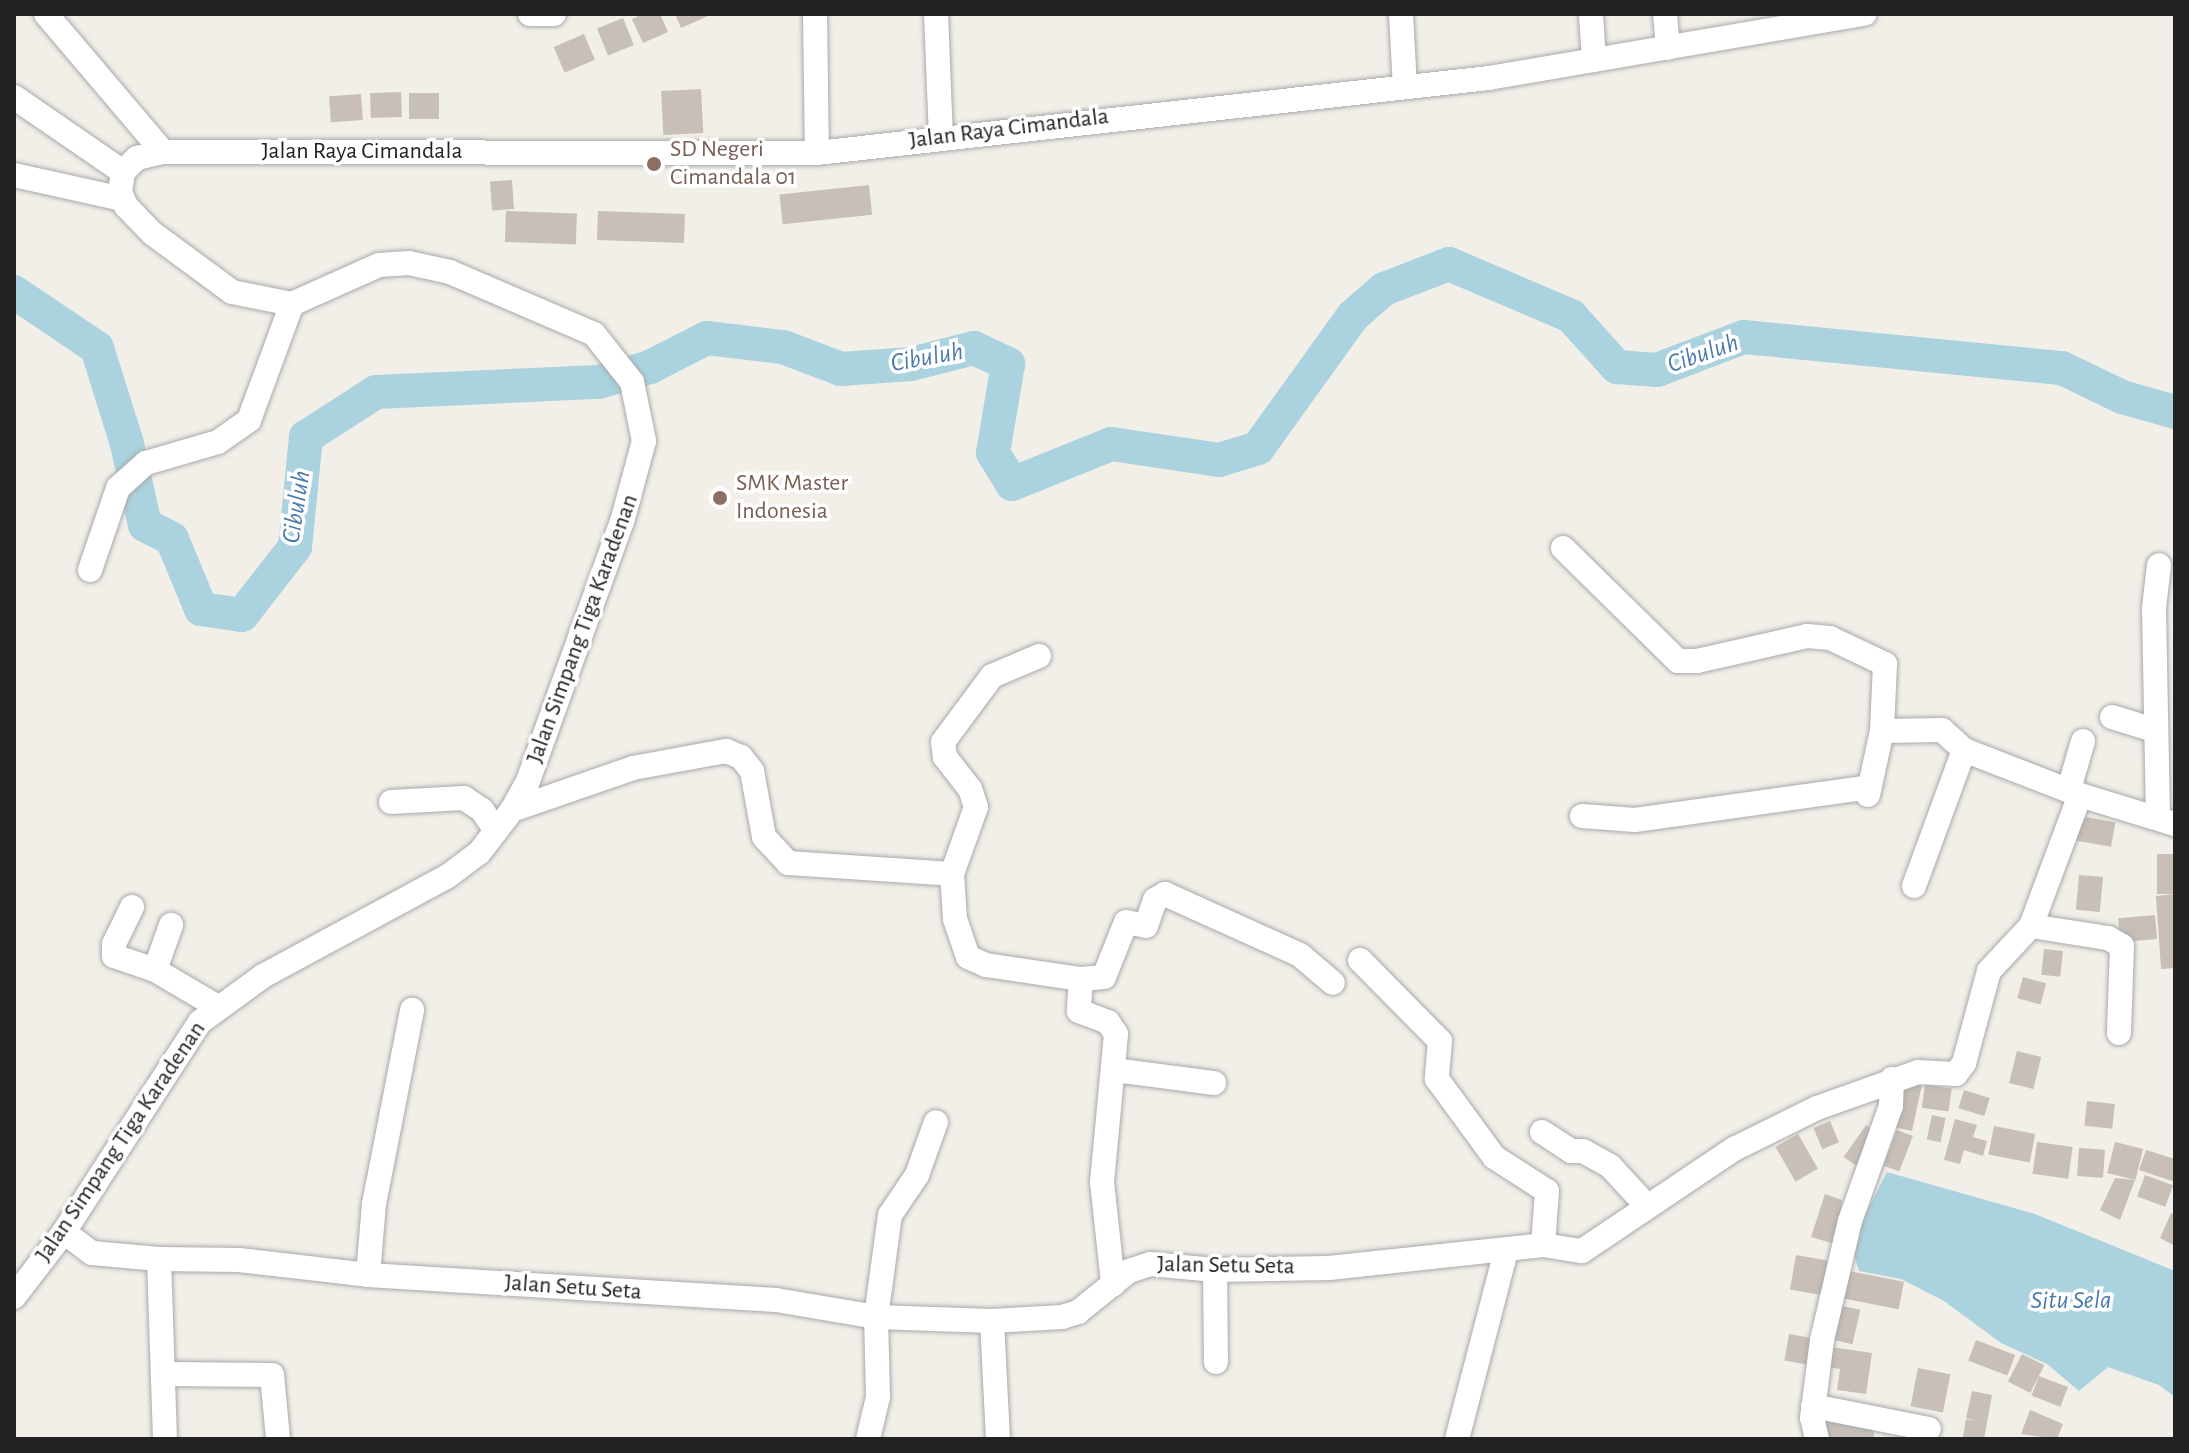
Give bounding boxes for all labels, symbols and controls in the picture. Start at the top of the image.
street label: Jalan Raya Cimandala [908,102,1110,156]
place label: SD Negeri Cimandala 01 [670,136,796,192]
street label: Jalan Raya Cimandala [262,138,462,166]
marker: SD Negeri Cimandala 01 [645,155,663,173]
water label: Cibuluh [1663,327,1743,381]
water label: Cibuluh [888,336,966,380]
water label: Cibuluh [276,468,318,546]
place label: SMK Master Indonesia [736,470,848,526]
marker: SMK Master Indonesia [711,489,729,507]
street label: Jalan Simpang Tiga Karadenan [521,491,645,767]
street label: Jalan Simpang Tiga Karadenan [30,1016,212,1268]
street label: Jalan Setu Seta [1157,1250,1295,1282]
street label: Jalan Setu Seta [503,1269,643,1307]
water label: Situ Sela [2031,1285,2111,1317]

